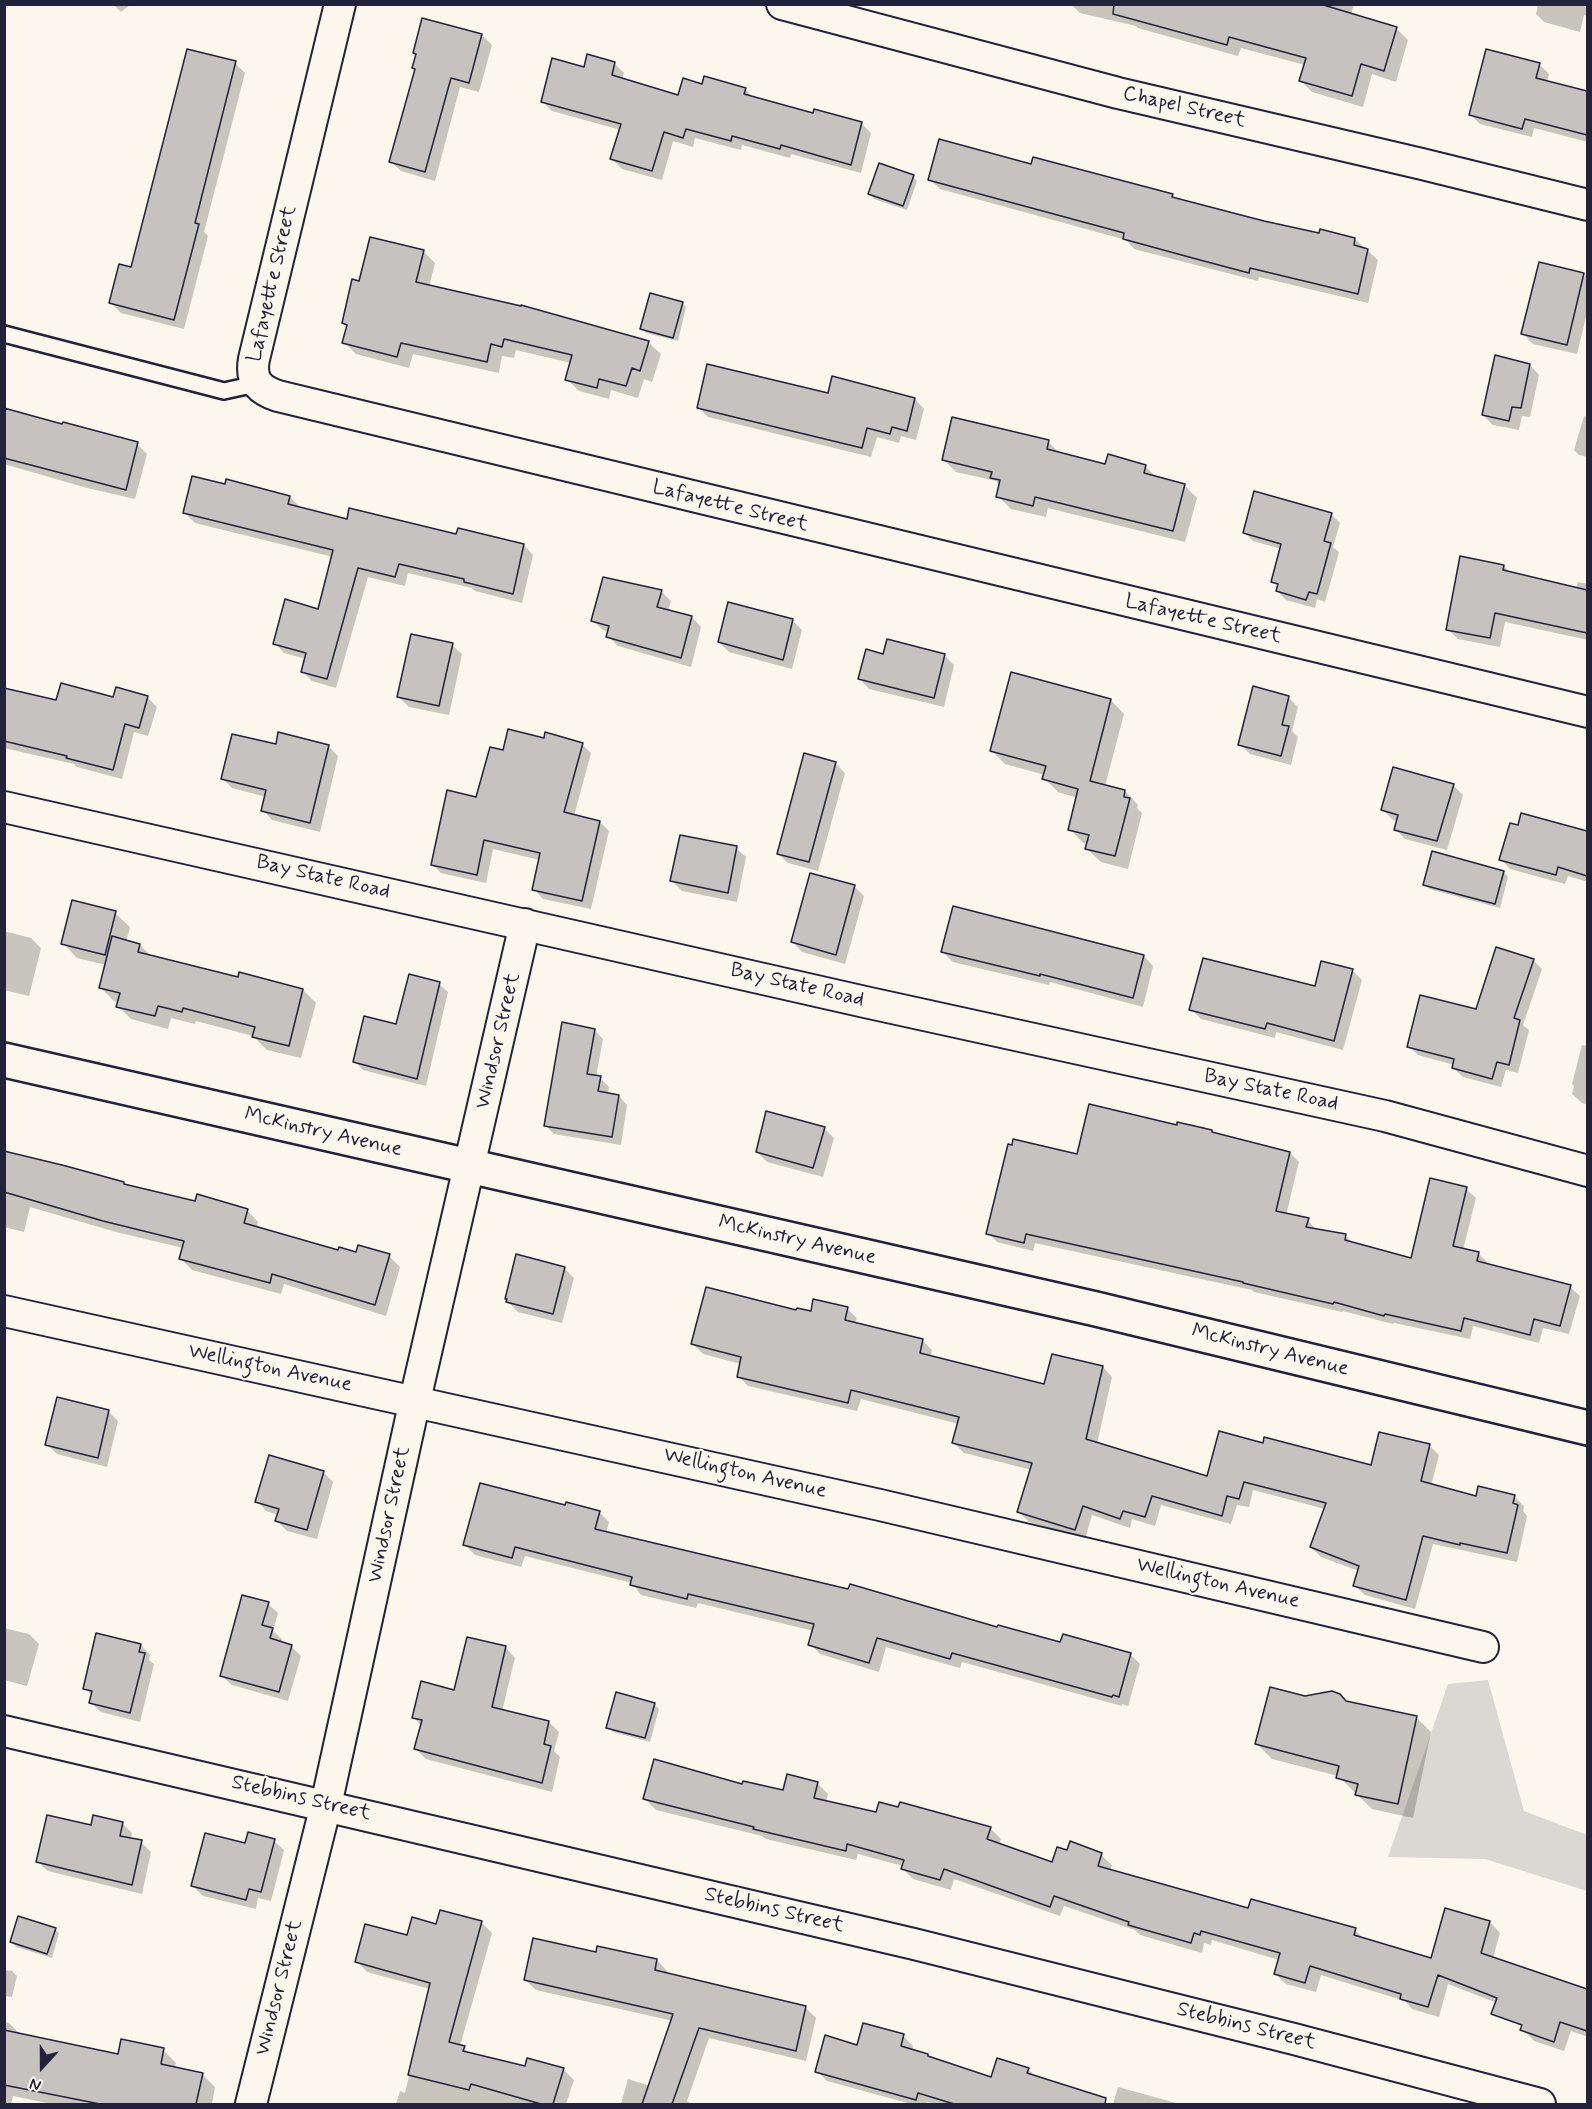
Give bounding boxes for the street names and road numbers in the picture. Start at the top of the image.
street label: Chapel Street [1120,82,1248,134]
street label: Lafayette Street [243,203,303,365]
street label: Lafayette Street [649,475,811,539]
street label: Lafayette Street [1122,590,1284,650]
street label: Bay State Road [254,850,392,906]
street label: Bay State Road [728,958,866,1014]
street label: Windsor Street [471,971,527,1111]
street label: Bay State Road [1202,1064,1340,1118]
street label: McKinstry Avenue [242,1103,404,1163]
street label: McKinstry Avenue [716,1211,878,1271]
street label: McKinstry Avenue [1189,1319,1351,1383]
street label: Wellington Avenue [186,1339,354,1399]
street label: Wellington Avenue [661,1443,829,1505]
street label: Windsor Street [363,1444,417,1586]
street label: Wellington Avenue [1134,1553,1302,1615]
street label: Stebbins Street [229,1771,373,1827]
street label: Stebbins Street [702,1883,846,1939]
street label: Windsor Street [251,1918,309,2058]
street label: Stebbins Street [1174,1998,1318,2056]

